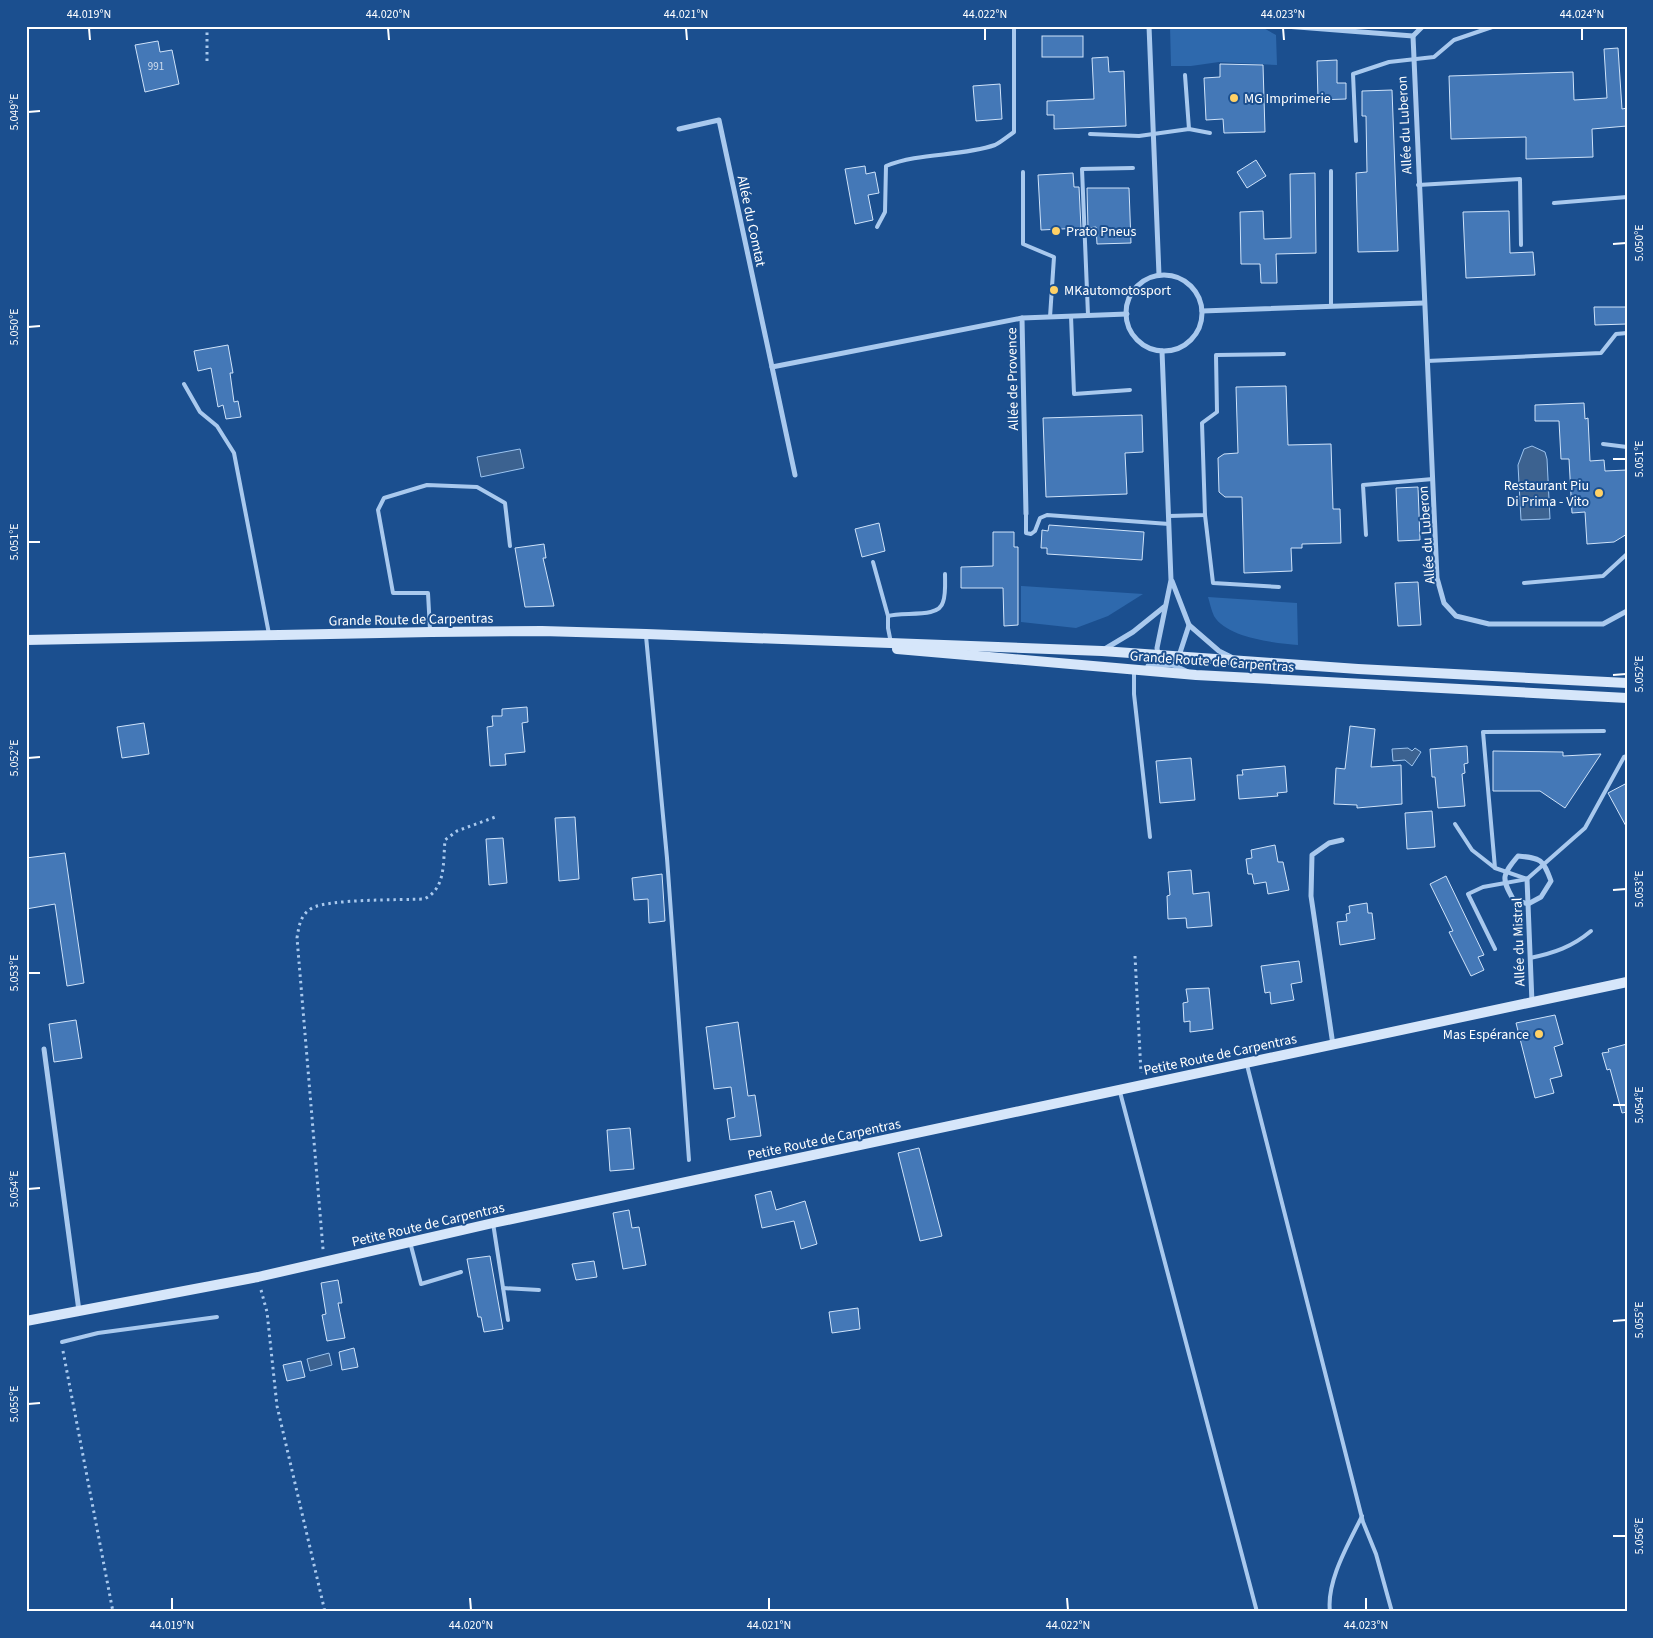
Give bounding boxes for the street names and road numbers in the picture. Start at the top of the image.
street label: Allée du Luberon [1392,75,1418,175]
street label: Allée du Comtat [732,174,771,269]
street label: Allée de Provence [1002,327,1024,431]
street label: Allée du Luberon [1414,485,1440,585]
street label: Grande Route de Carpentras [329,609,494,631]
street label: Grande Route de Carpentras [1129,646,1295,678]
street label: Allée du Mistral [1507,897,1531,987]
street label: Petite Route de Carpentras [1142,1029,1299,1081]
street label: Petite Route de Carpentras [746,1114,903,1166]
street label: Petite Route de Carpentras [350,1198,507,1252]

